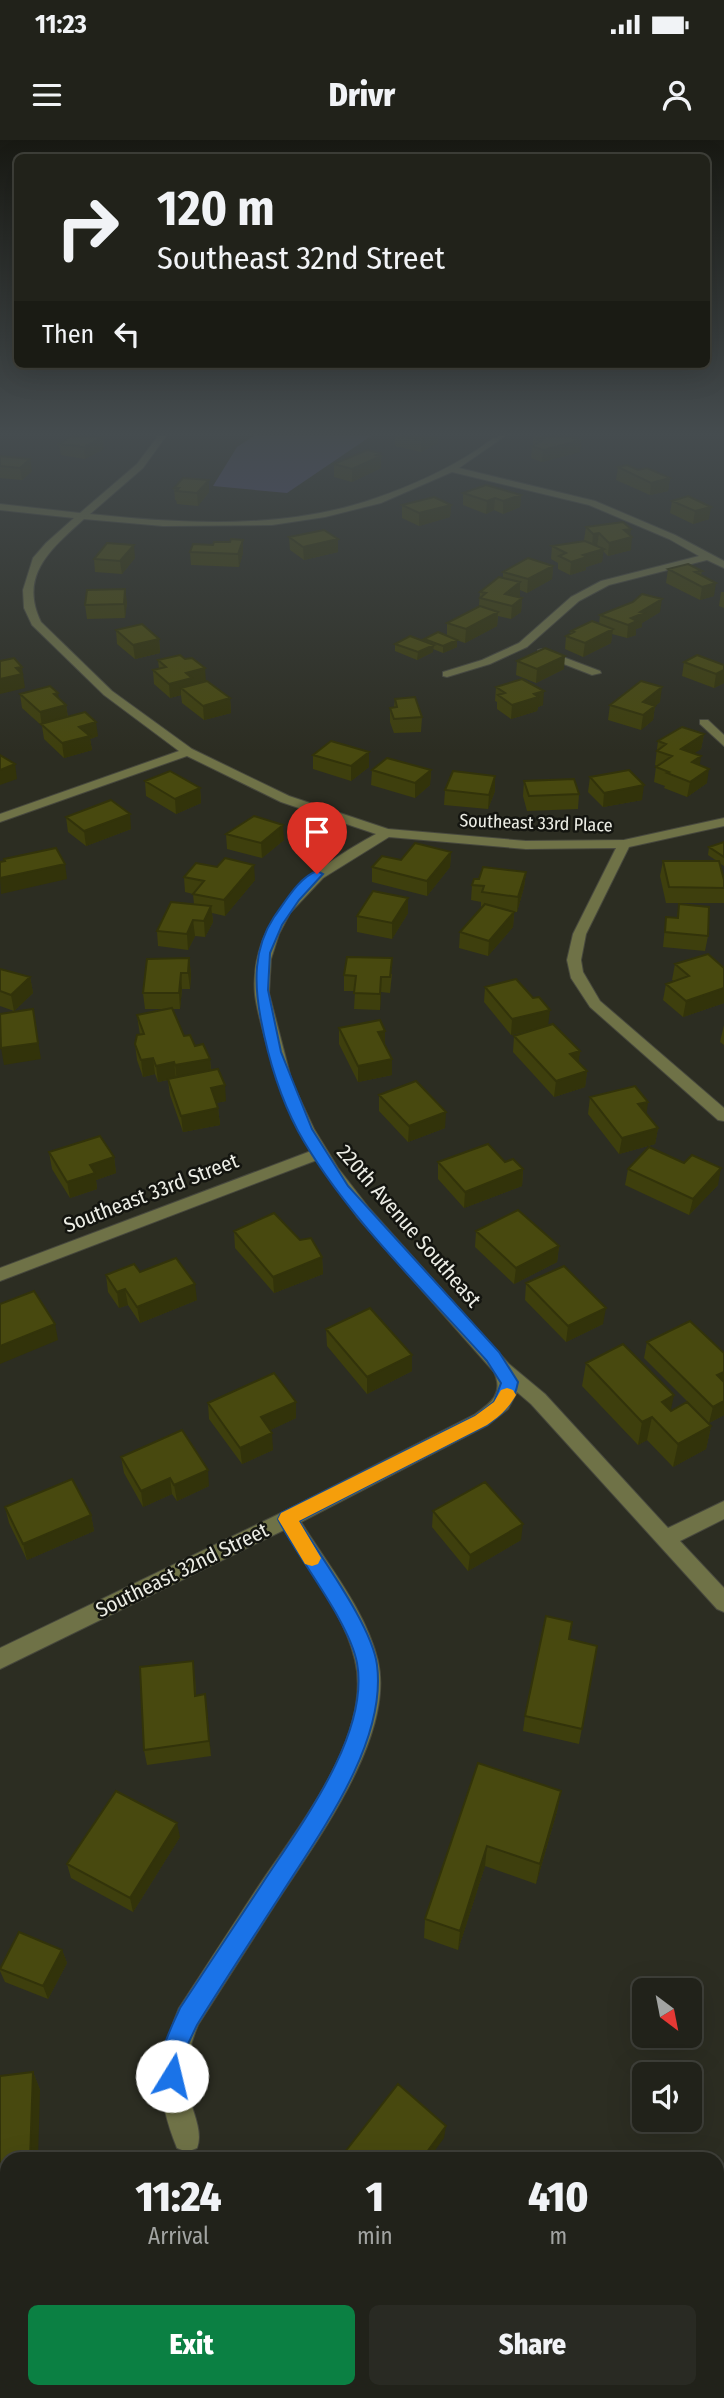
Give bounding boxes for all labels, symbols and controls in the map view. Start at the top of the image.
text: 11:23 [35,9,87,40]
icon: menu [28,76,66,114]
text: Drivr [329,76,395,114]
icon: person [658,76,696,114]
text: 120 m [157,179,275,238]
icon: right [42,182,133,273]
text: Southeast 32nd Street [157,239,445,277]
icon: left [108,315,146,353]
text: Then [42,319,94,350]
pin [287,802,347,874]
street label: Southeast 33rd Place [459,809,613,837]
icon: arrive [298,813,336,851]
street label: 220th Avenue Southeast [331,1139,487,1313]
street label: Southeast 33rd Street [60,1148,242,1238]
street label: Southeast 32nd Street [91,1517,273,1623]
north arrow [632,1978,702,2048]
map controls [632,1978,702,2132]
position arrow [135,2039,209,2113]
button: sound [632,2062,702,2132]
text: 11:24 [135,2172,222,2222]
text: 1 [366,2172,384,2222]
text: 410 [528,2172,589,2222]
text: Arrival [148,2222,209,2250]
text: min [357,2222,393,2250]
text: m [549,2222,567,2250]
button: Exit [28,2305,355,2385]
button: Share [369,2305,696,2385]

